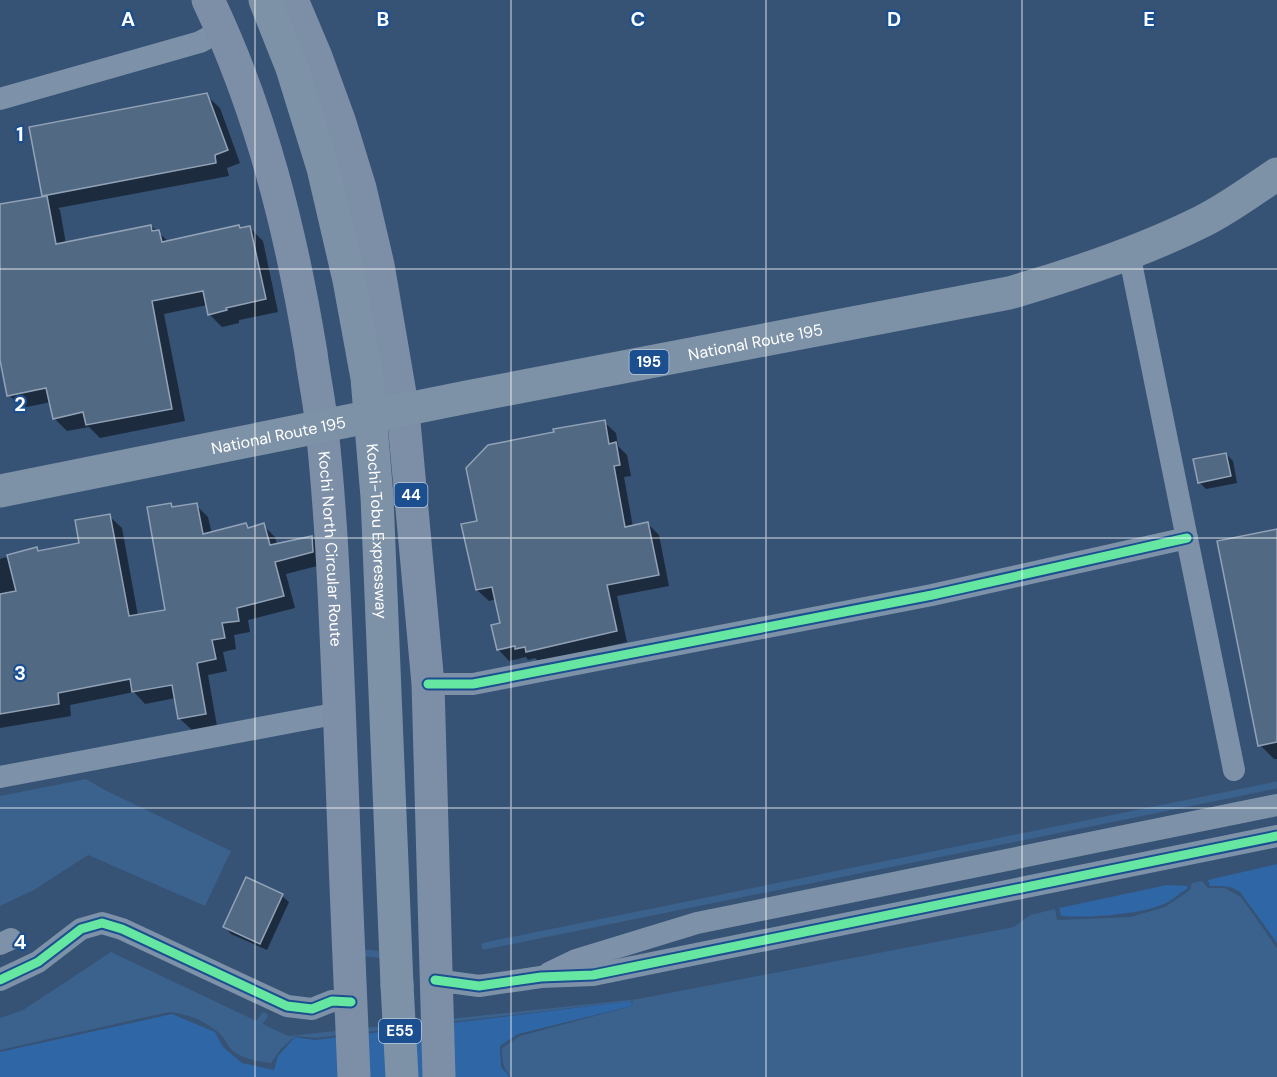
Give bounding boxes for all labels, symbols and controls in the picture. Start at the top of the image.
text: A [121,6,135,32]
text: B [377,6,389,32]
text: C [631,6,645,32]
text: D [887,6,901,32]
text: E [1143,6,1155,32]
text: 1 [16,121,24,147]
street label: National Route 195 [686,318,825,365]
road number: 195 [630,350,668,374]
text: 2 [14,391,26,417]
street label: National Route 195 [209,411,348,459]
street label: Kochi-Tobu Expressway [362,443,392,619]
street label: Kochi North Circular Route [314,450,347,647]
road number: 44 [394,483,428,507]
text: 3 [14,660,26,686]
text: 4 [14,929,27,955]
road number: E55 [379,1019,421,1043]

